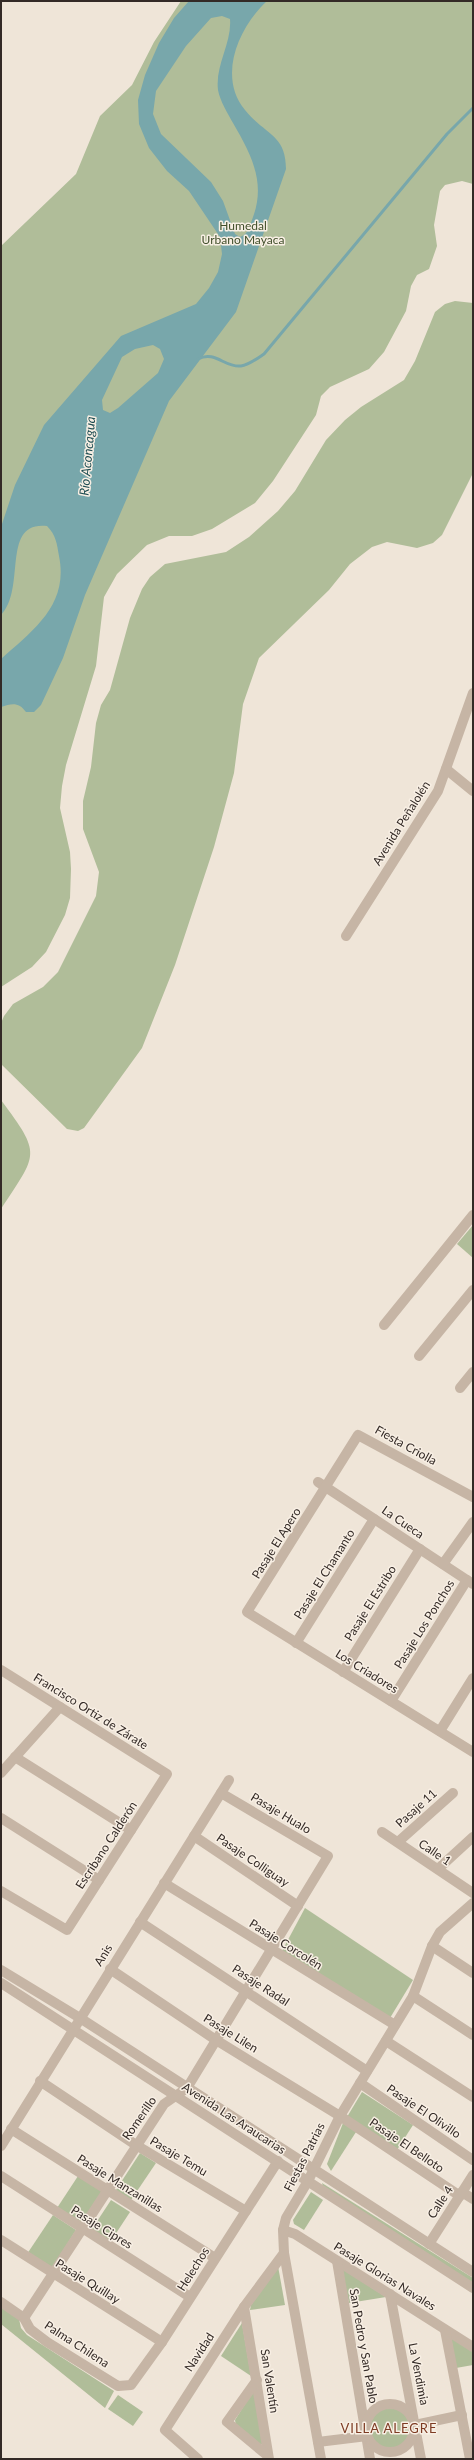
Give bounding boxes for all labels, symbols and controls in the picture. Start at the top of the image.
park label: Humedal Urbano Mayaca [202,218,284,247]
water label: Río Aconcagua [76,415,98,496]
street label: Avenida Peñalolén [369,778,433,868]
street label: Fiesta Criolla [373,1422,439,1468]
street label: La Cueca [379,1502,427,1542]
street label: Pasaje El Apero [248,1505,304,1581]
street label: Pasaje El Chamanto [290,1526,358,1622]
street label: Pasaje El Estribo [341,1562,399,1644]
street label: Pasaje Los Ponchos [391,1577,457,1671]
street label: Los Criadores [333,1646,401,1696]
street label: Francisco Ortiz de Zárate [31,1670,151,1752]
street label: Pasaje 11 [392,1786,440,1830]
street label: Pasaje Hualo [248,1789,314,1837]
street label: Escribano Calderón [72,1798,140,1892]
street label: Pasaje Colliguay [214,1830,293,1890]
street label: Calle 1 [416,1836,454,1868]
street label: Pasaje Corcolén [247,1916,325,1972]
street label: Anis [91,1941,115,1969]
street label: Pasaje Radal [230,1961,292,2009]
street label: Pasaje Lilen [201,2010,261,2056]
street label: Avenida Las Araucarias [179,2079,289,2157]
street label: Pasaje El Olivillo [384,2081,464,2141]
street label: Romerillo [119,2093,160,2143]
street label: Pasaje El Belloto [367,2115,447,2176]
street label: Fiestas Patrias [280,2120,328,2194]
street label: Pasaje Temu [147,2133,211,2179]
street label: Pasaje Manzanillas [75,2151,165,2215]
street label: Calle 4 [424,2183,456,2221]
street label: Pasaje Cipres [68,2202,136,2252]
street label: Pasaje Glorias Navales [331,2239,439,2313]
street label: Helechos [174,2244,212,2294]
street label: Pasaje Quillay [53,2255,124,2307]
street label: San Pedro y San Pablo [347,2287,382,2405]
street label: Palma Chilena [42,2318,112,2370]
street label: Navidad [181,2330,217,2374]
street label: La Vendimia [406,2341,432,2407]
street label: San Valentín [258,2348,282,2414]
district label: VILLA ALEGRE [341,2420,437,2436]

